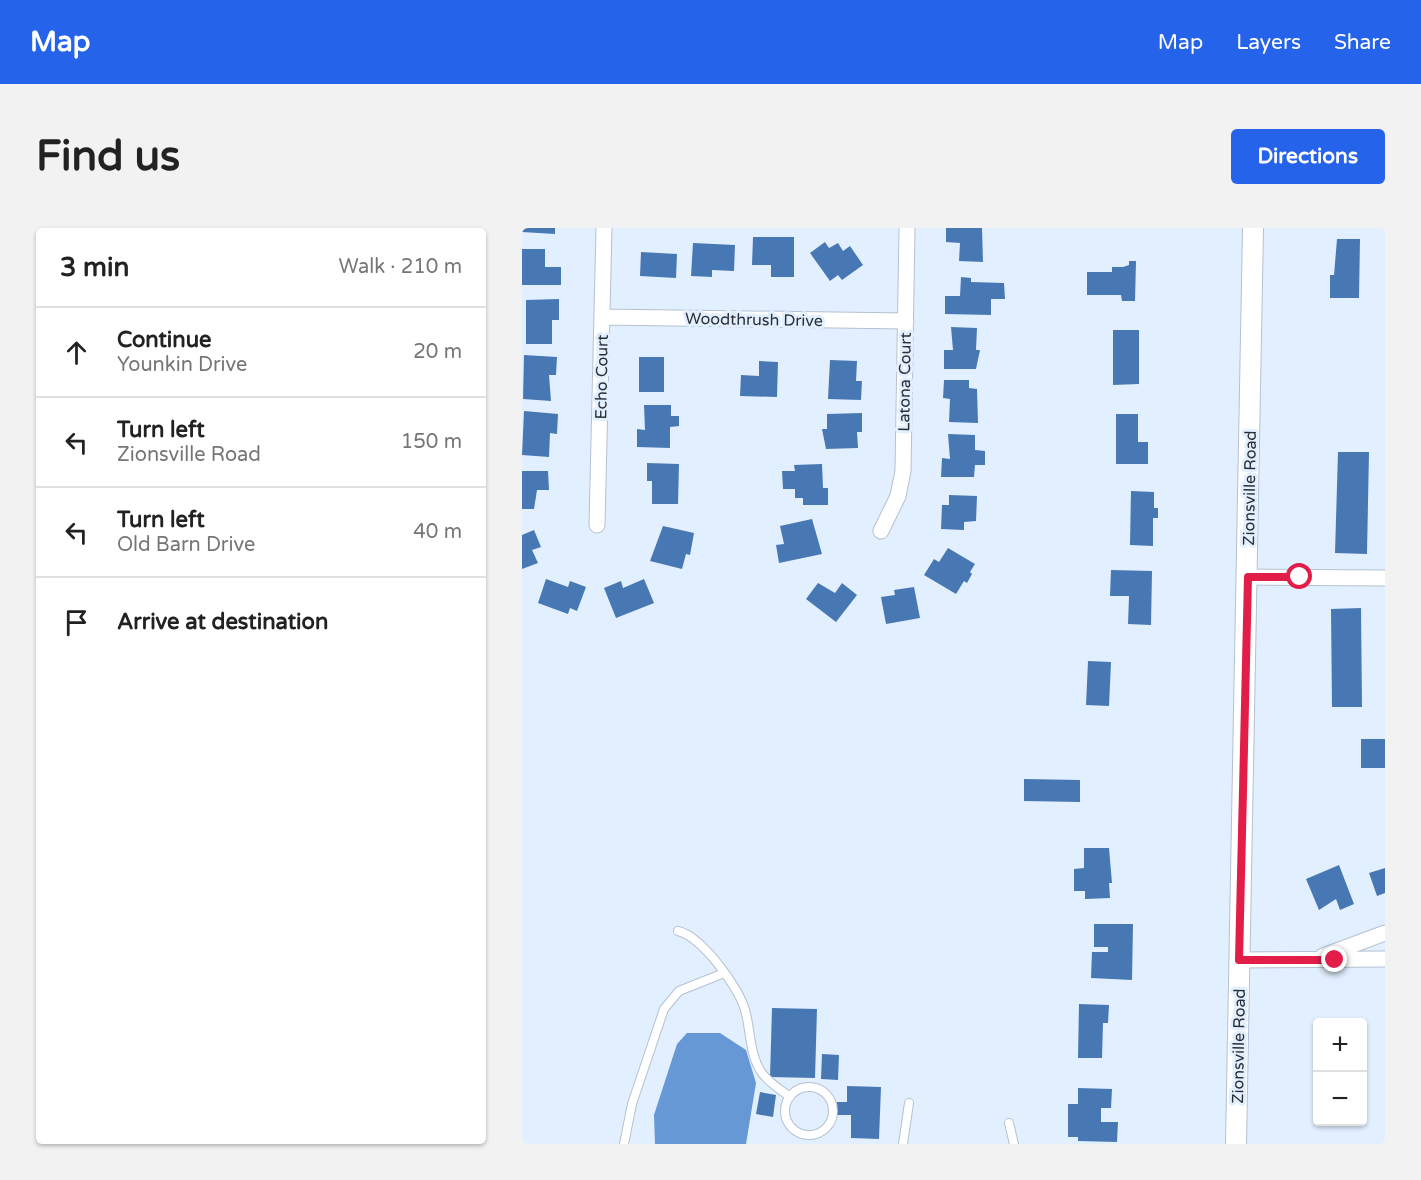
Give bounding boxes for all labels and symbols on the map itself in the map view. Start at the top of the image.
street label: Woodthrush Drive [685,309,823,331]
street label: Latona Court [894,332,916,432]
street label: Echo Court [591,334,613,420]
street label: Zionsville Road [1239,430,1261,546]
route start [1286,563,1312,589]
route end [1321,946,1347,972]
street label: Zionsville Road [1228,988,1250,1104]

